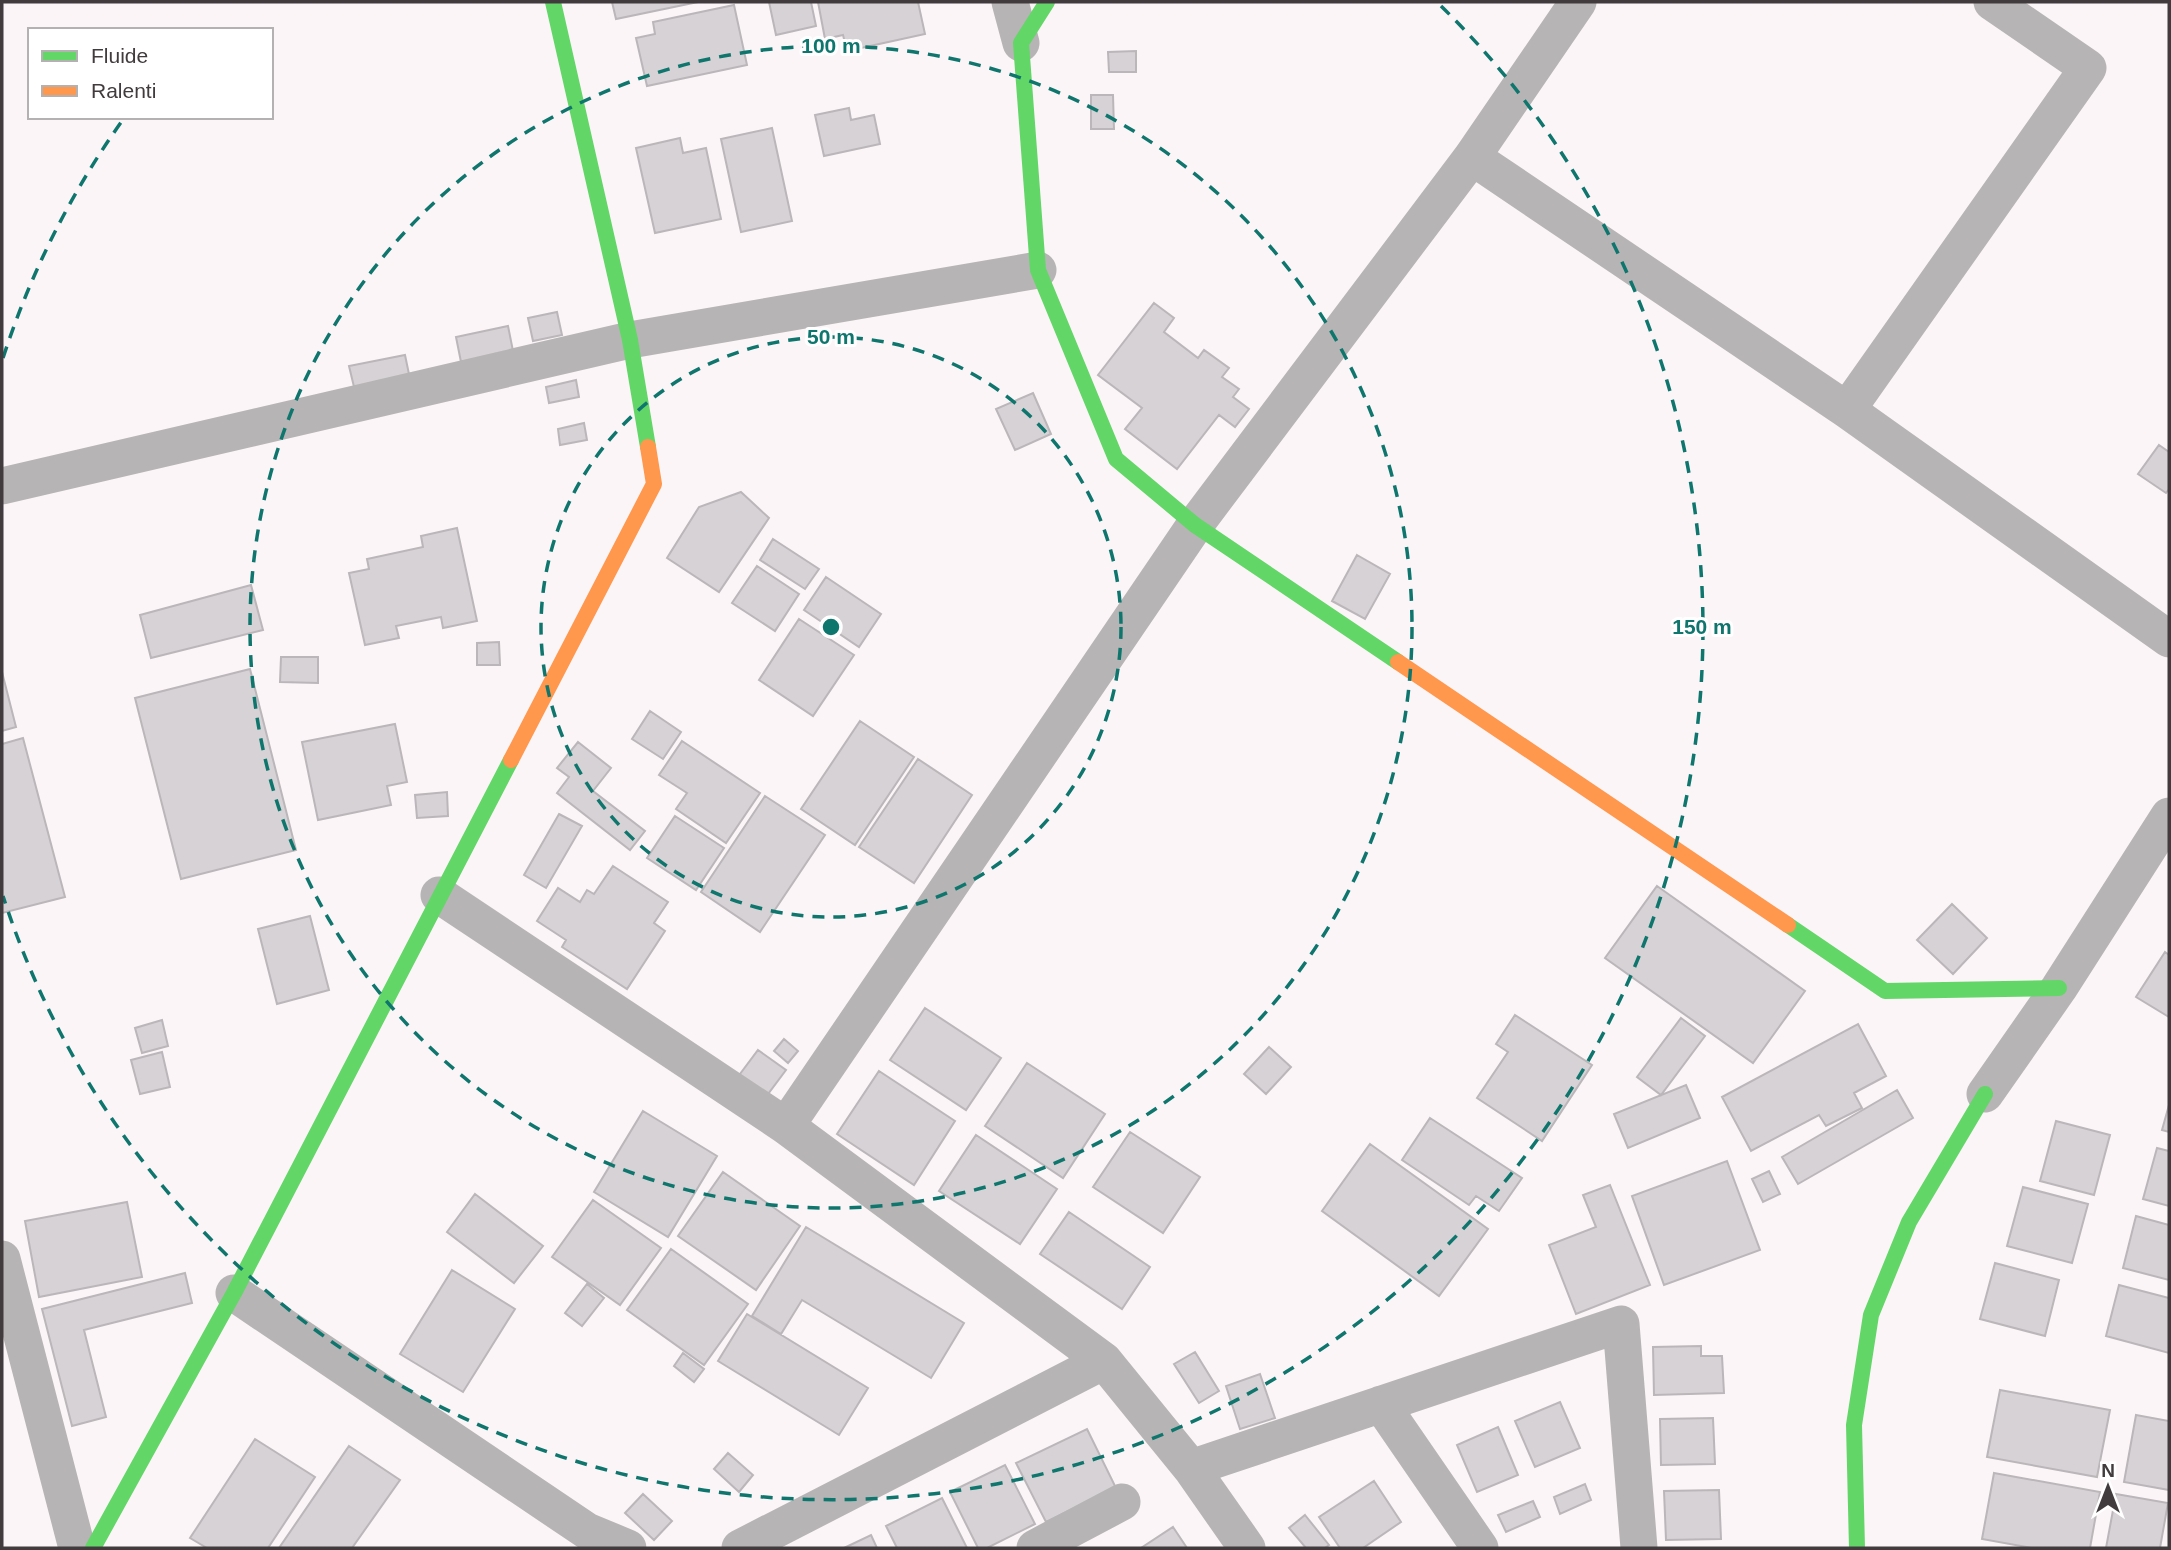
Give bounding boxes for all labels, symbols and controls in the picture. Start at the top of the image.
legend [28,28,273,119]
text: 100 m [801,34,861,57]
text: Fluide [91,44,148,67]
text: Ralenti [91,79,156,102]
text: 50 m [807,325,855,348]
centre of rings [819,615,843,639]
text: 150 m [1672,615,1732,638]
north arrow [2073,1452,2143,1522]
text: N [2101,1460,2115,1481]

